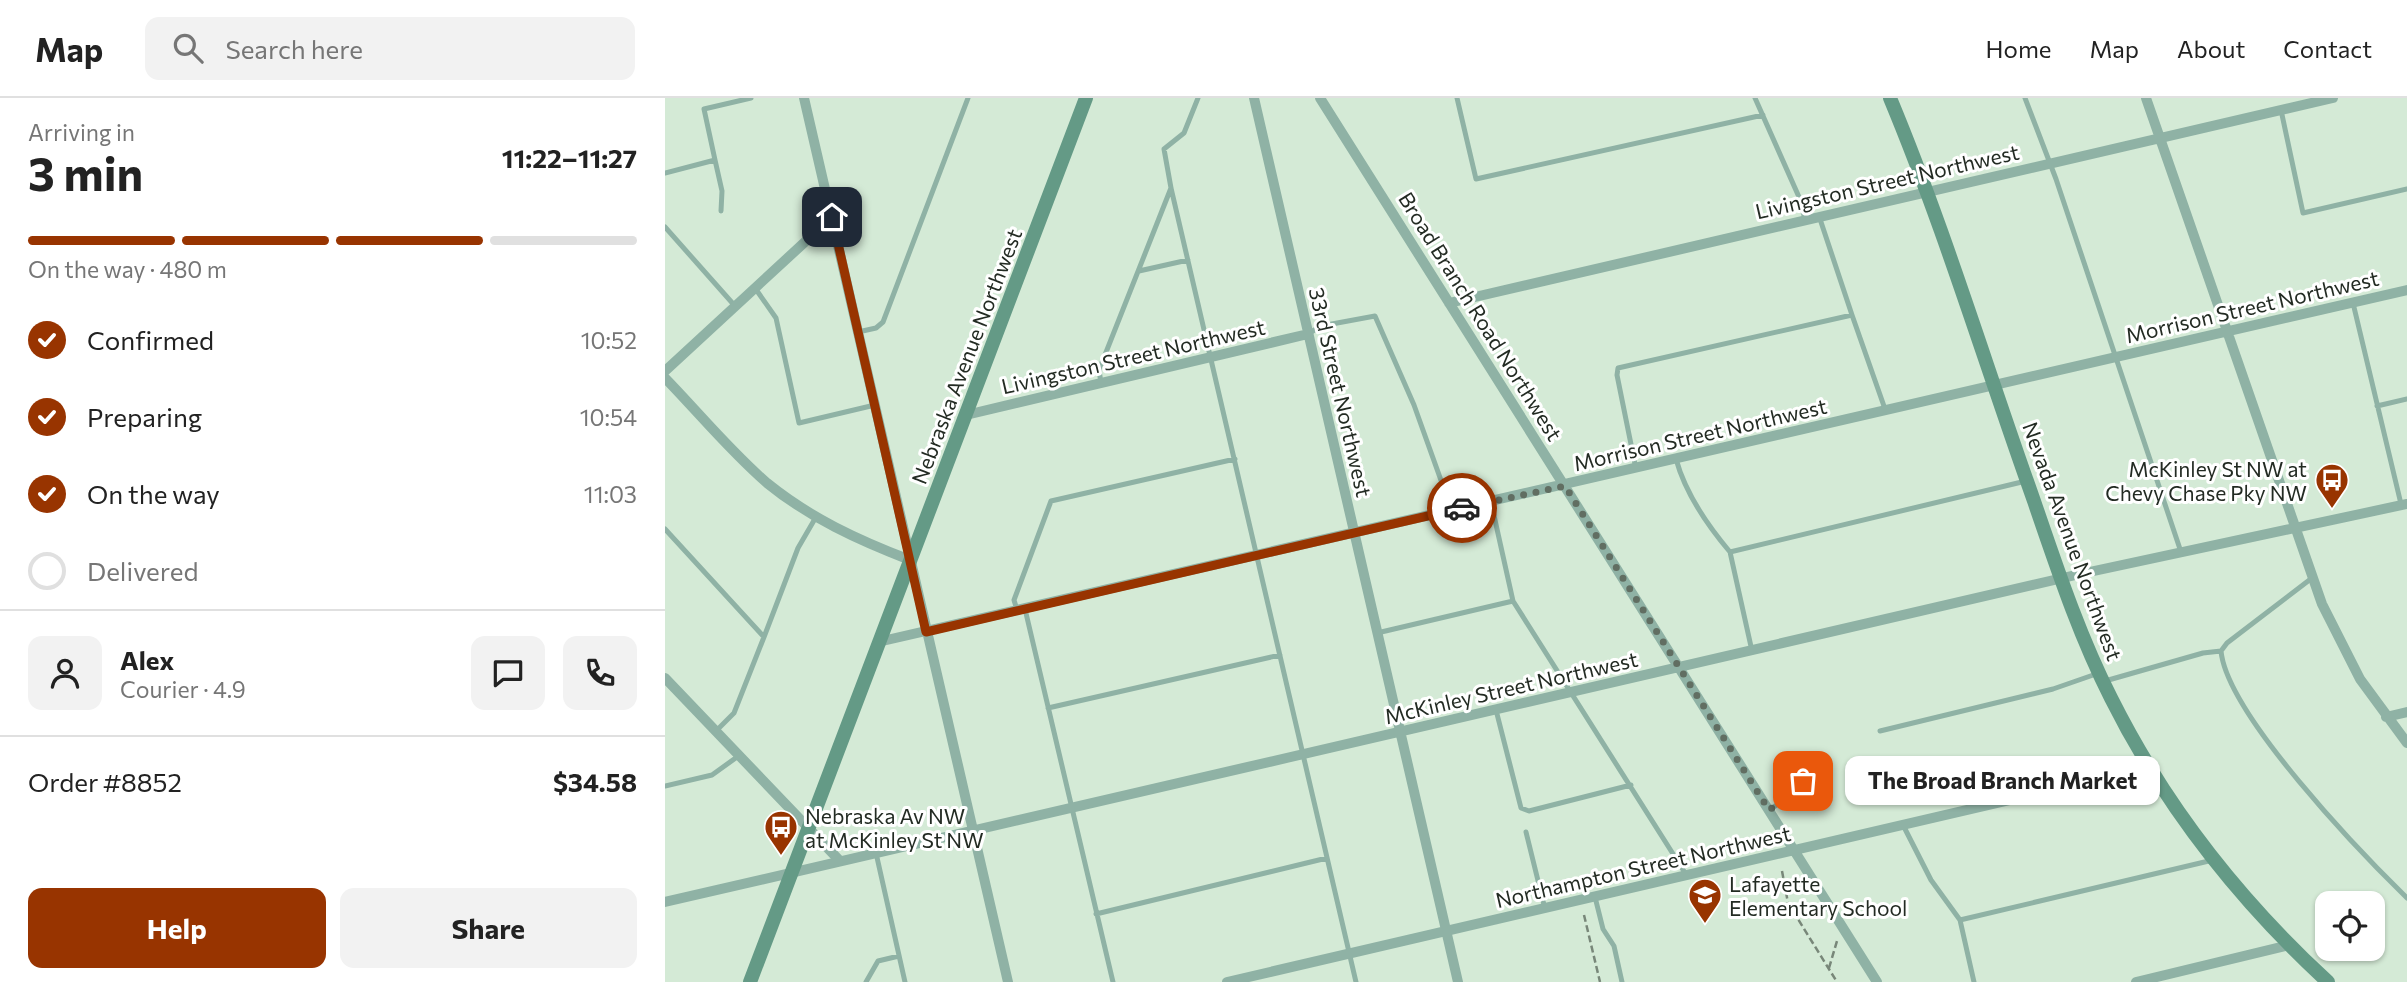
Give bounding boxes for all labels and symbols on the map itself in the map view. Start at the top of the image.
street label: Livingston Street Northwest [1753,138,2021,224]
pin [802,187,862,247]
street label: Broad Branch Road Northwest [1394,187,1568,445]
street label: Nebraska Avenue Northwest [906,225,1026,487]
street label: Morrison Street Northwest [2123,265,2381,347]
street label: 33rd Street Northwest [1305,285,1377,499]
street label: Livingston Street Northwest [999,313,1267,399]
street label: Morrison Street Northwest [1571,393,1829,475]
street label: Nevada Avenue Northwest [2018,418,2128,664]
place label: McKinley St NW at Chevy Chase Pky NW [2105,456,2307,505]
bus stop icon: McKinley St NW at Chevy Chase Pky NW [2313,461,2351,510]
courier [1427,473,1497,543]
street label: McKinley Street Northwest [1382,646,1640,728]
pin [1773,751,1833,811]
callout: The Broad Branch Market [1845,756,2160,806]
place label: Nebraska Av NW at McKinley St NW [805,803,984,852]
bus stop icon: Nebraska Av NW at McKinley St NW [762,808,800,857]
street label: Northampton Street Northwest [1493,820,1793,912]
place label: Lafayette Elementary School [1729,871,1907,920]
school or university icon: Lafayette Elementary School [1686,876,1724,925]

